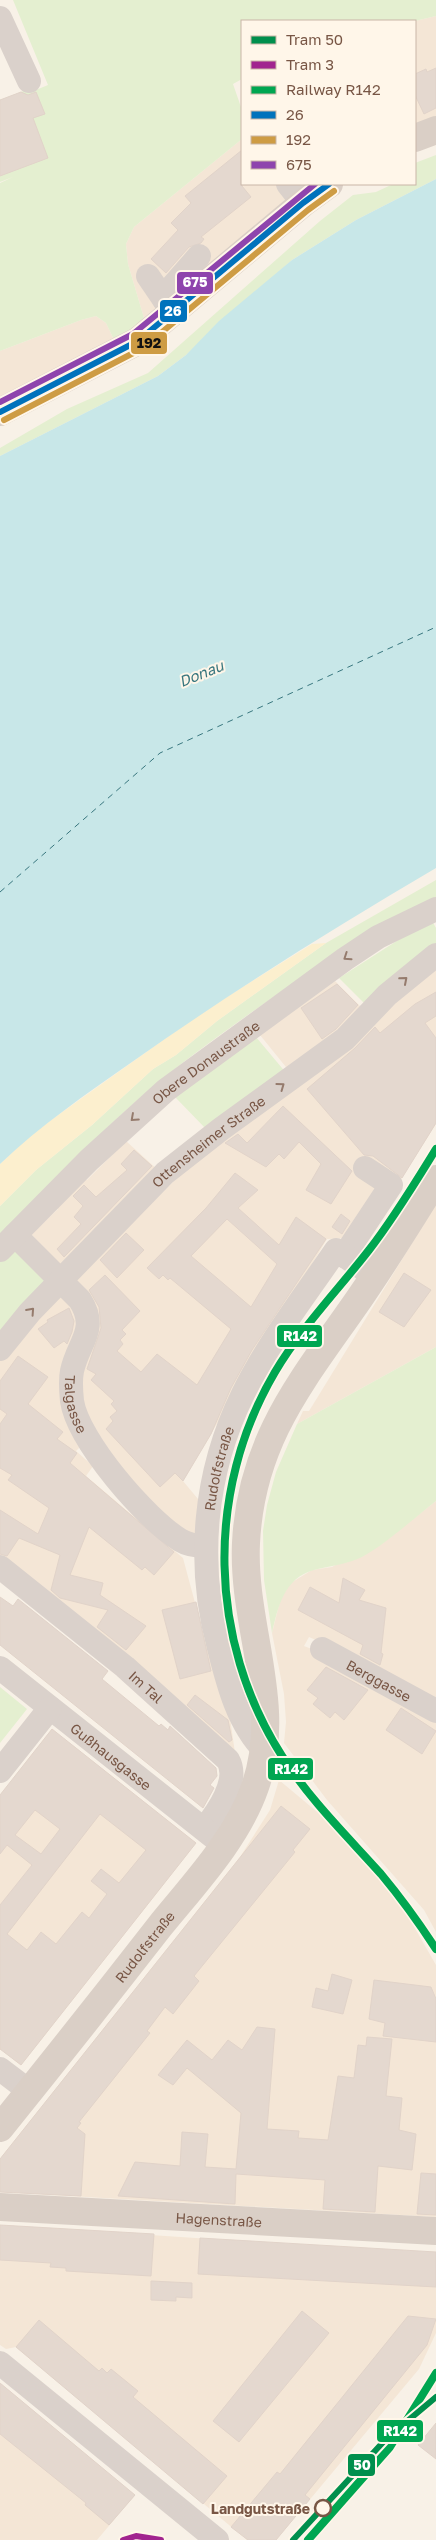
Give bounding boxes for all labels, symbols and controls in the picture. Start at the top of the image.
legend [241,20,416,185]
text: Tram 50 [286,30,343,48]
text: Tram 3 [286,55,334,73]
text: Railway R142 [286,80,381,98]
text: 26 [286,105,304,123]
text: 192 [286,130,311,148]
text: 675 [286,155,312,173]
line badge: 675 [176,271,214,295]
text: 675 [182,273,208,290]
line badge: 26 [159,299,188,323]
text: 26 [164,302,182,319]
line badge: 192 [130,331,168,355]
text: 192 [137,334,162,351]
water label: Donau [176,656,227,690]
one-way arrow [344,951,353,961]
one-way arrow [398,977,407,986]
street label: Obere Donaustraße [148,1016,262,1107]
one-way arrow [275,1083,284,1091]
street label: Ottensheimer Straße [148,1092,268,1190]
one-way arrow [130,1112,139,1121]
one-way arrow [25,1308,34,1317]
line badge: R142 [276,1324,323,1348]
text: R142 [283,1327,318,1344]
street label: Talgasse [62,1375,91,1436]
street label: Rudolfstraße [200,1424,237,1512]
street label: Berggasse [344,1656,414,1704]
street label: Im Tal [126,1667,167,1706]
street label: Gußhausgasse [67,1719,155,1793]
line badge: R142 [267,1757,314,1781]
text: R142 [274,1760,309,1777]
street label: Rudolfstraße [111,1907,178,1986]
street label: Hagenstraße [175,2208,262,2230]
line badge: R142 [376,2419,424,2443]
text: R142 [383,2422,418,2439]
line badge: 50 [347,2453,376,2477]
text: 50 [353,2456,371,2473]
marker: Landgutstraße [314,2499,332,2517]
place label: Landgutstraße [211,2500,310,2517]

